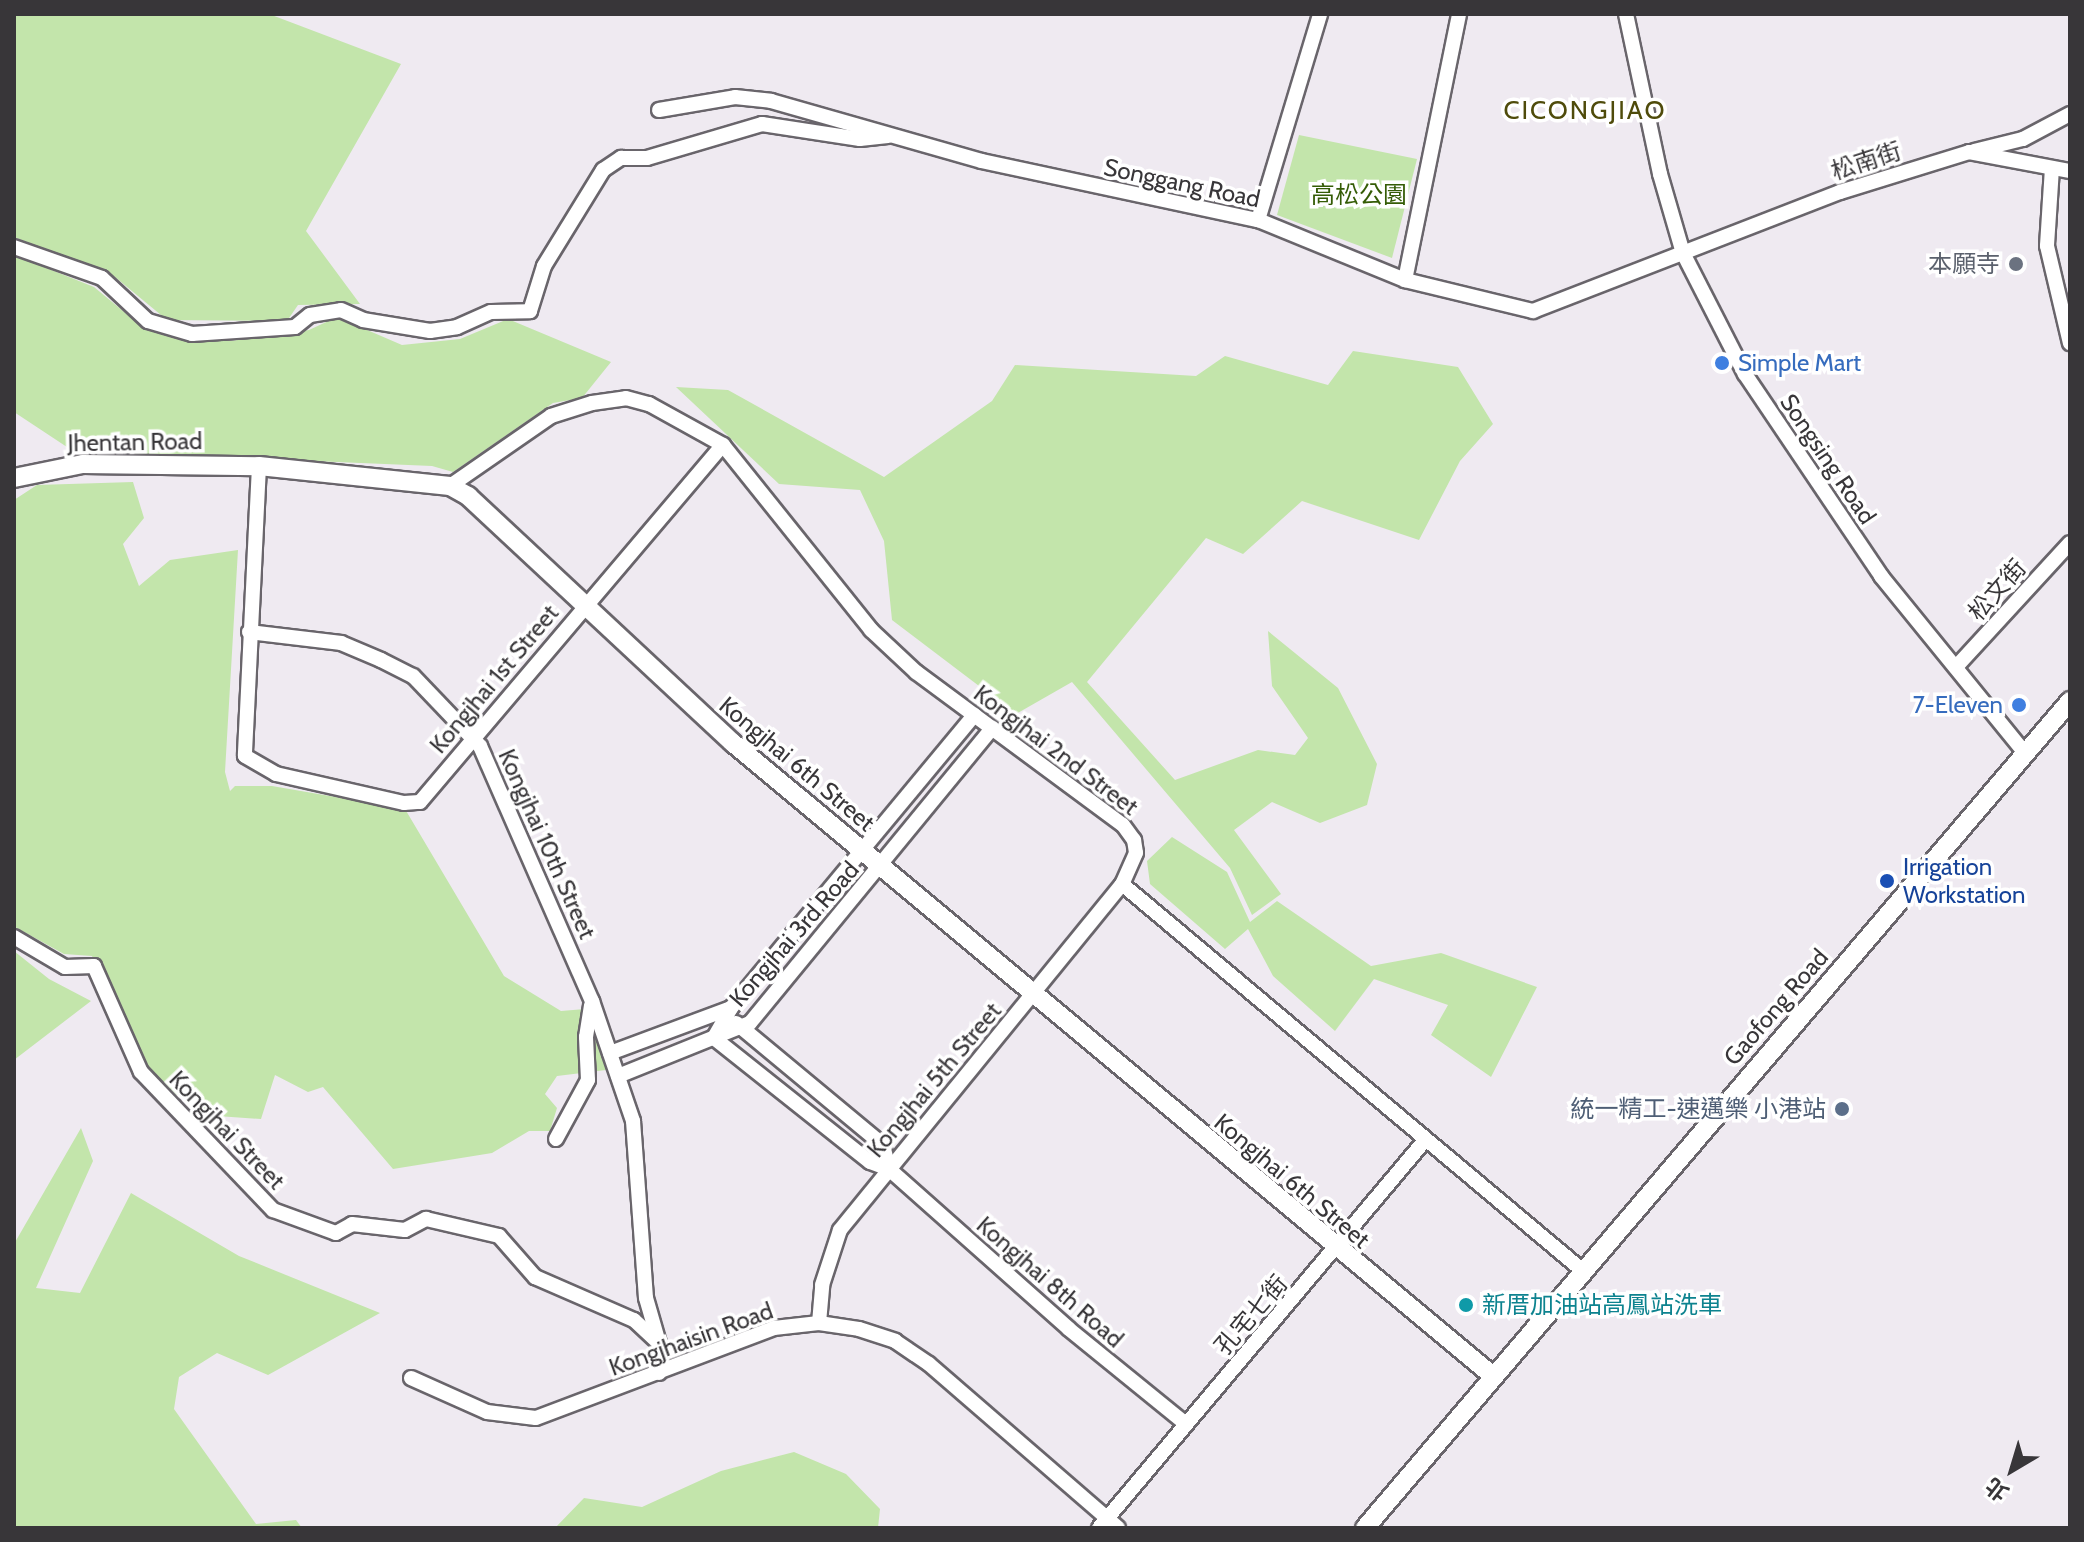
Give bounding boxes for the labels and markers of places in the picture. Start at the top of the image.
place label: 本願寺 [1928,250,2000,278]
marker: 本願寺 [2007,255,2025,273]
place label: Simple Mart [1738,349,1861,377]
marker: Simple Mart [1713,354,1731,372]
place label: 7-Eleven [1913,691,2003,719]
marker: 7-Eleven [2010,696,2028,714]
place label: Irrigation Workstation [1903,853,2025,909]
marker: Irrigation Workstation [1878,872,1896,890]
place label: 統一精工-速邁樂 小港站 [1570,1095,1826,1123]
marker: 統一精工-速邁樂 小港站 [1833,1100,1851,1118]
place label: 新厝加油站高鳳站洗車 [1482,1291,1722,1319]
marker: 新厝加油站高鳳站洗車 [1457,1296,1475,1314]

